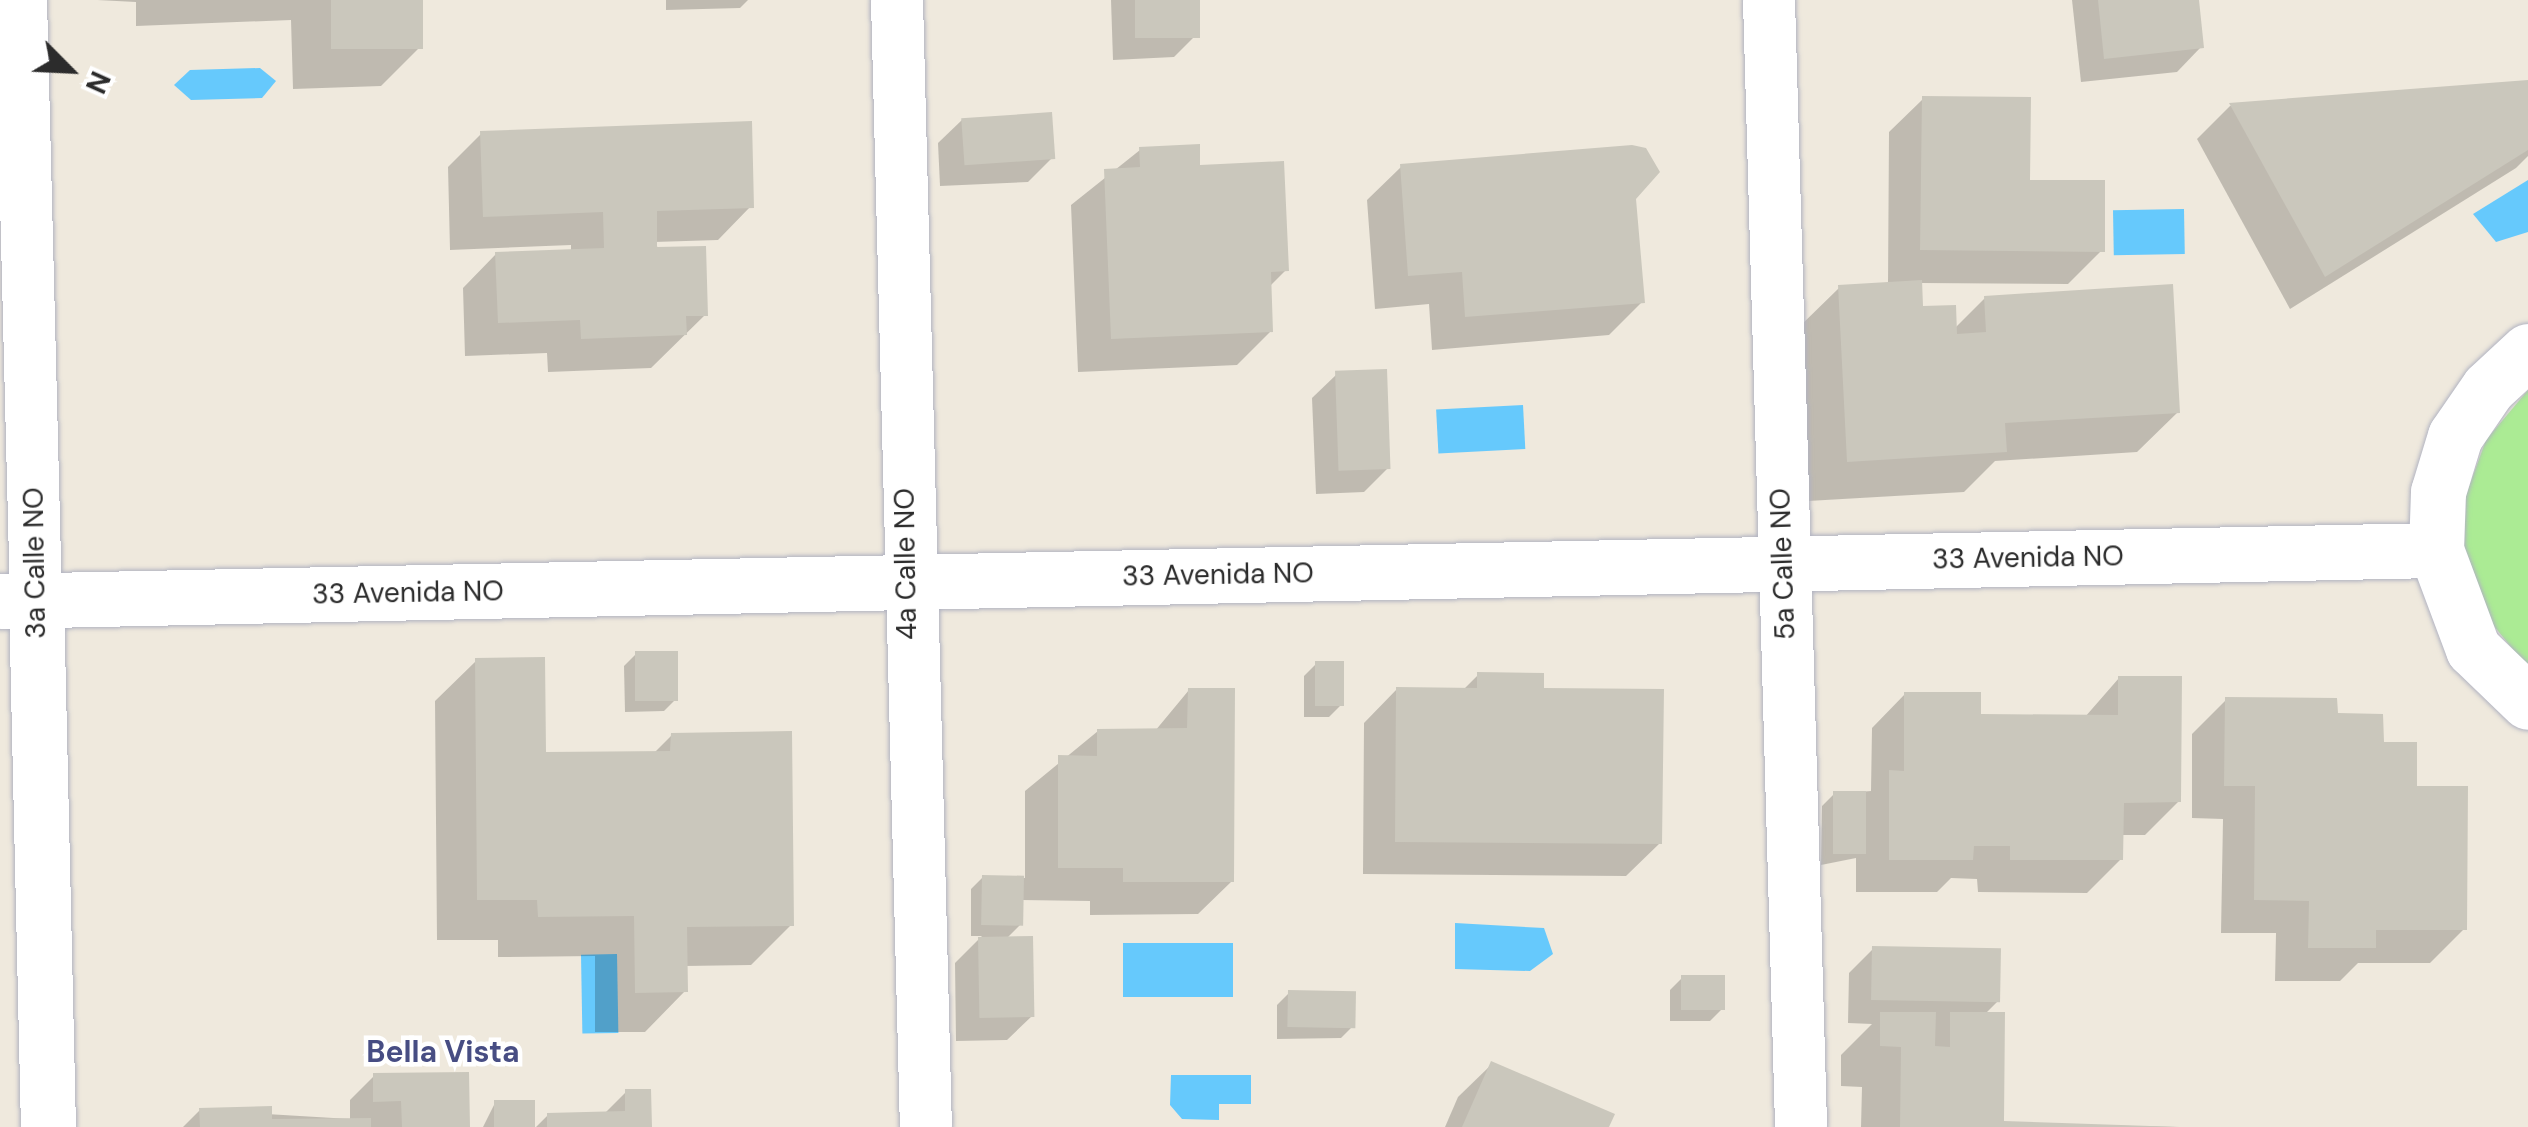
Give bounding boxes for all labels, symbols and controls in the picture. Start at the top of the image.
north arrow [20,20,120,120]
text: N [77,66,119,99]
street label: 3a Calle NO [17,487,53,639]
street label: 5a Calle NO [1764,487,1802,641]
street label: 4a Calle NO [888,488,924,640]
street label: 33 Avenida NO [1932,540,2124,576]
street label: 33 Avenida NO [1122,557,1314,593]
street label: 33 Avenida NO [312,575,504,611]
district label: Bella Vista [366,1034,520,1070]

